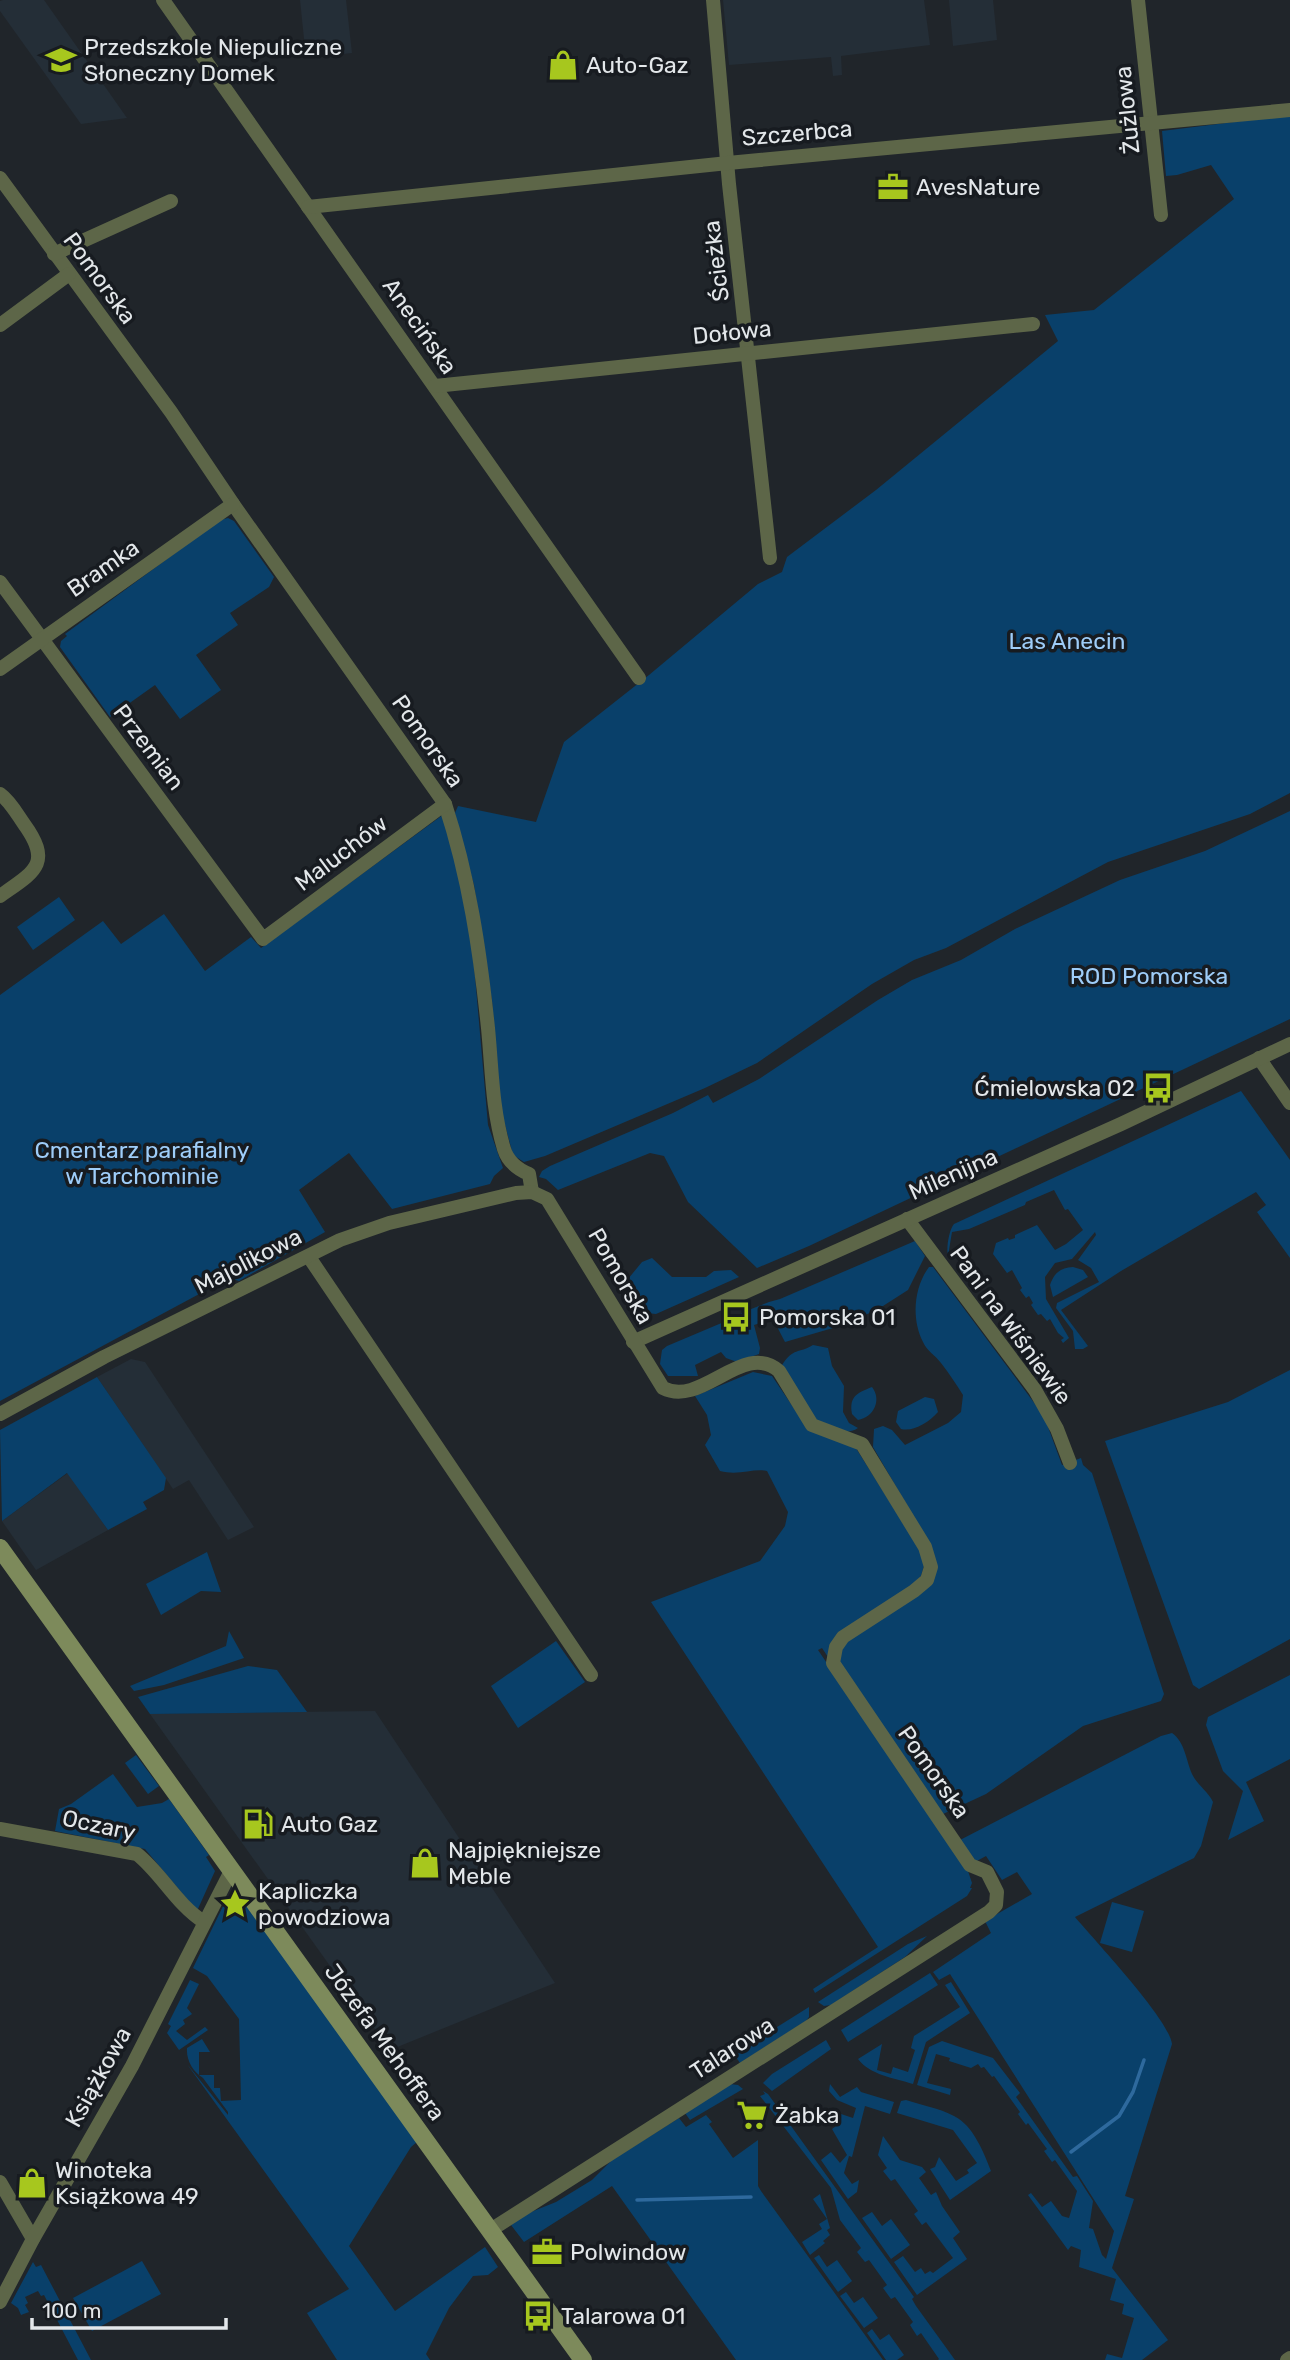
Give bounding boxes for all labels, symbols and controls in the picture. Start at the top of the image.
place label: Przedszkole Niepuliczne Słoneczny Domek [84,33,342,87]
school or university icon: Przedszkole Niepuliczne Słoneczny Domek [44,43,78,77]
shop icon: Auto-Gaz [546,48,580,82]
place label: Auto-Gaz [586,51,689,79]
street label: Żużlowa [1108,65,1146,155]
street label: Szczerbca [741,114,853,152]
office icon: AvesNature [876,170,910,204]
place label: AvesNature [916,173,1040,201]
street label: Ścieżka [697,219,735,303]
street label: Pomorska [57,227,143,329]
street label: Anecińska [377,273,463,379]
street label: Dołowa [691,314,773,350]
street label: Bramka [62,533,144,603]
park label: Las Anecin [1009,627,1125,655]
street label: Pomorska [386,689,470,793]
street label: Przemian [108,698,190,796]
street label: Maluchów [289,809,393,897]
park label: ROD Pomorska [1070,962,1228,990]
bus stop icon: Ćmielowska 02 [1141,1071,1175,1105]
place label: Ćmielowska 02 [974,1074,1135,1102]
park label: Cmentarz parafialny w Tarchominie [35,1136,250,1190]
street label: Milenijna [904,1142,1002,1206]
street label: Majolikowa [190,1222,306,1300]
street label: Pomorska [582,1223,660,1329]
street label: Pani na Wiśniewie [944,1240,1078,1410]
bus stop icon: Pomorska 01 [719,1300,753,1334]
place label: Pomorska 01 [759,1303,895,1331]
street label: Pomorska [892,1720,976,1824]
street label: Oczary [60,1804,138,1846]
fuel station icon: Auto Gaz [241,1807,275,1841]
place label: Auto Gaz [281,1810,378,1838]
place label: Najpiękniejsze Meble [448,1836,601,1890]
shop icon: Najpiękniejsze Meble [408,1846,442,1880]
place label: Kapliczka powodziowa [258,1877,391,1931]
place icon: Kapliczka powodziowa [218,1887,252,1921]
street label: Józefa Mehoffera [319,1958,451,2126]
street label: Talarowa [685,2011,779,2085]
street label: Książkowa [59,2022,137,2132]
supermarket icon: Żabka [735,2098,769,2132]
place label: Żabka [775,2101,840,2129]
place label: Winoteka Książkowa 49 [55,2156,199,2210]
shop icon: Winoteka Książkowa 49 [15,2166,49,2200]
office icon: Polwindow [530,2235,564,2269]
place label: Polwindow [570,2238,686,2266]
scale bar [32,2286,226,2330]
text: 100 m [42,2298,101,2323]
bus stop icon: Talarowa 01 [521,2299,555,2333]
place label: Talarowa 01 [561,2302,685,2330]

